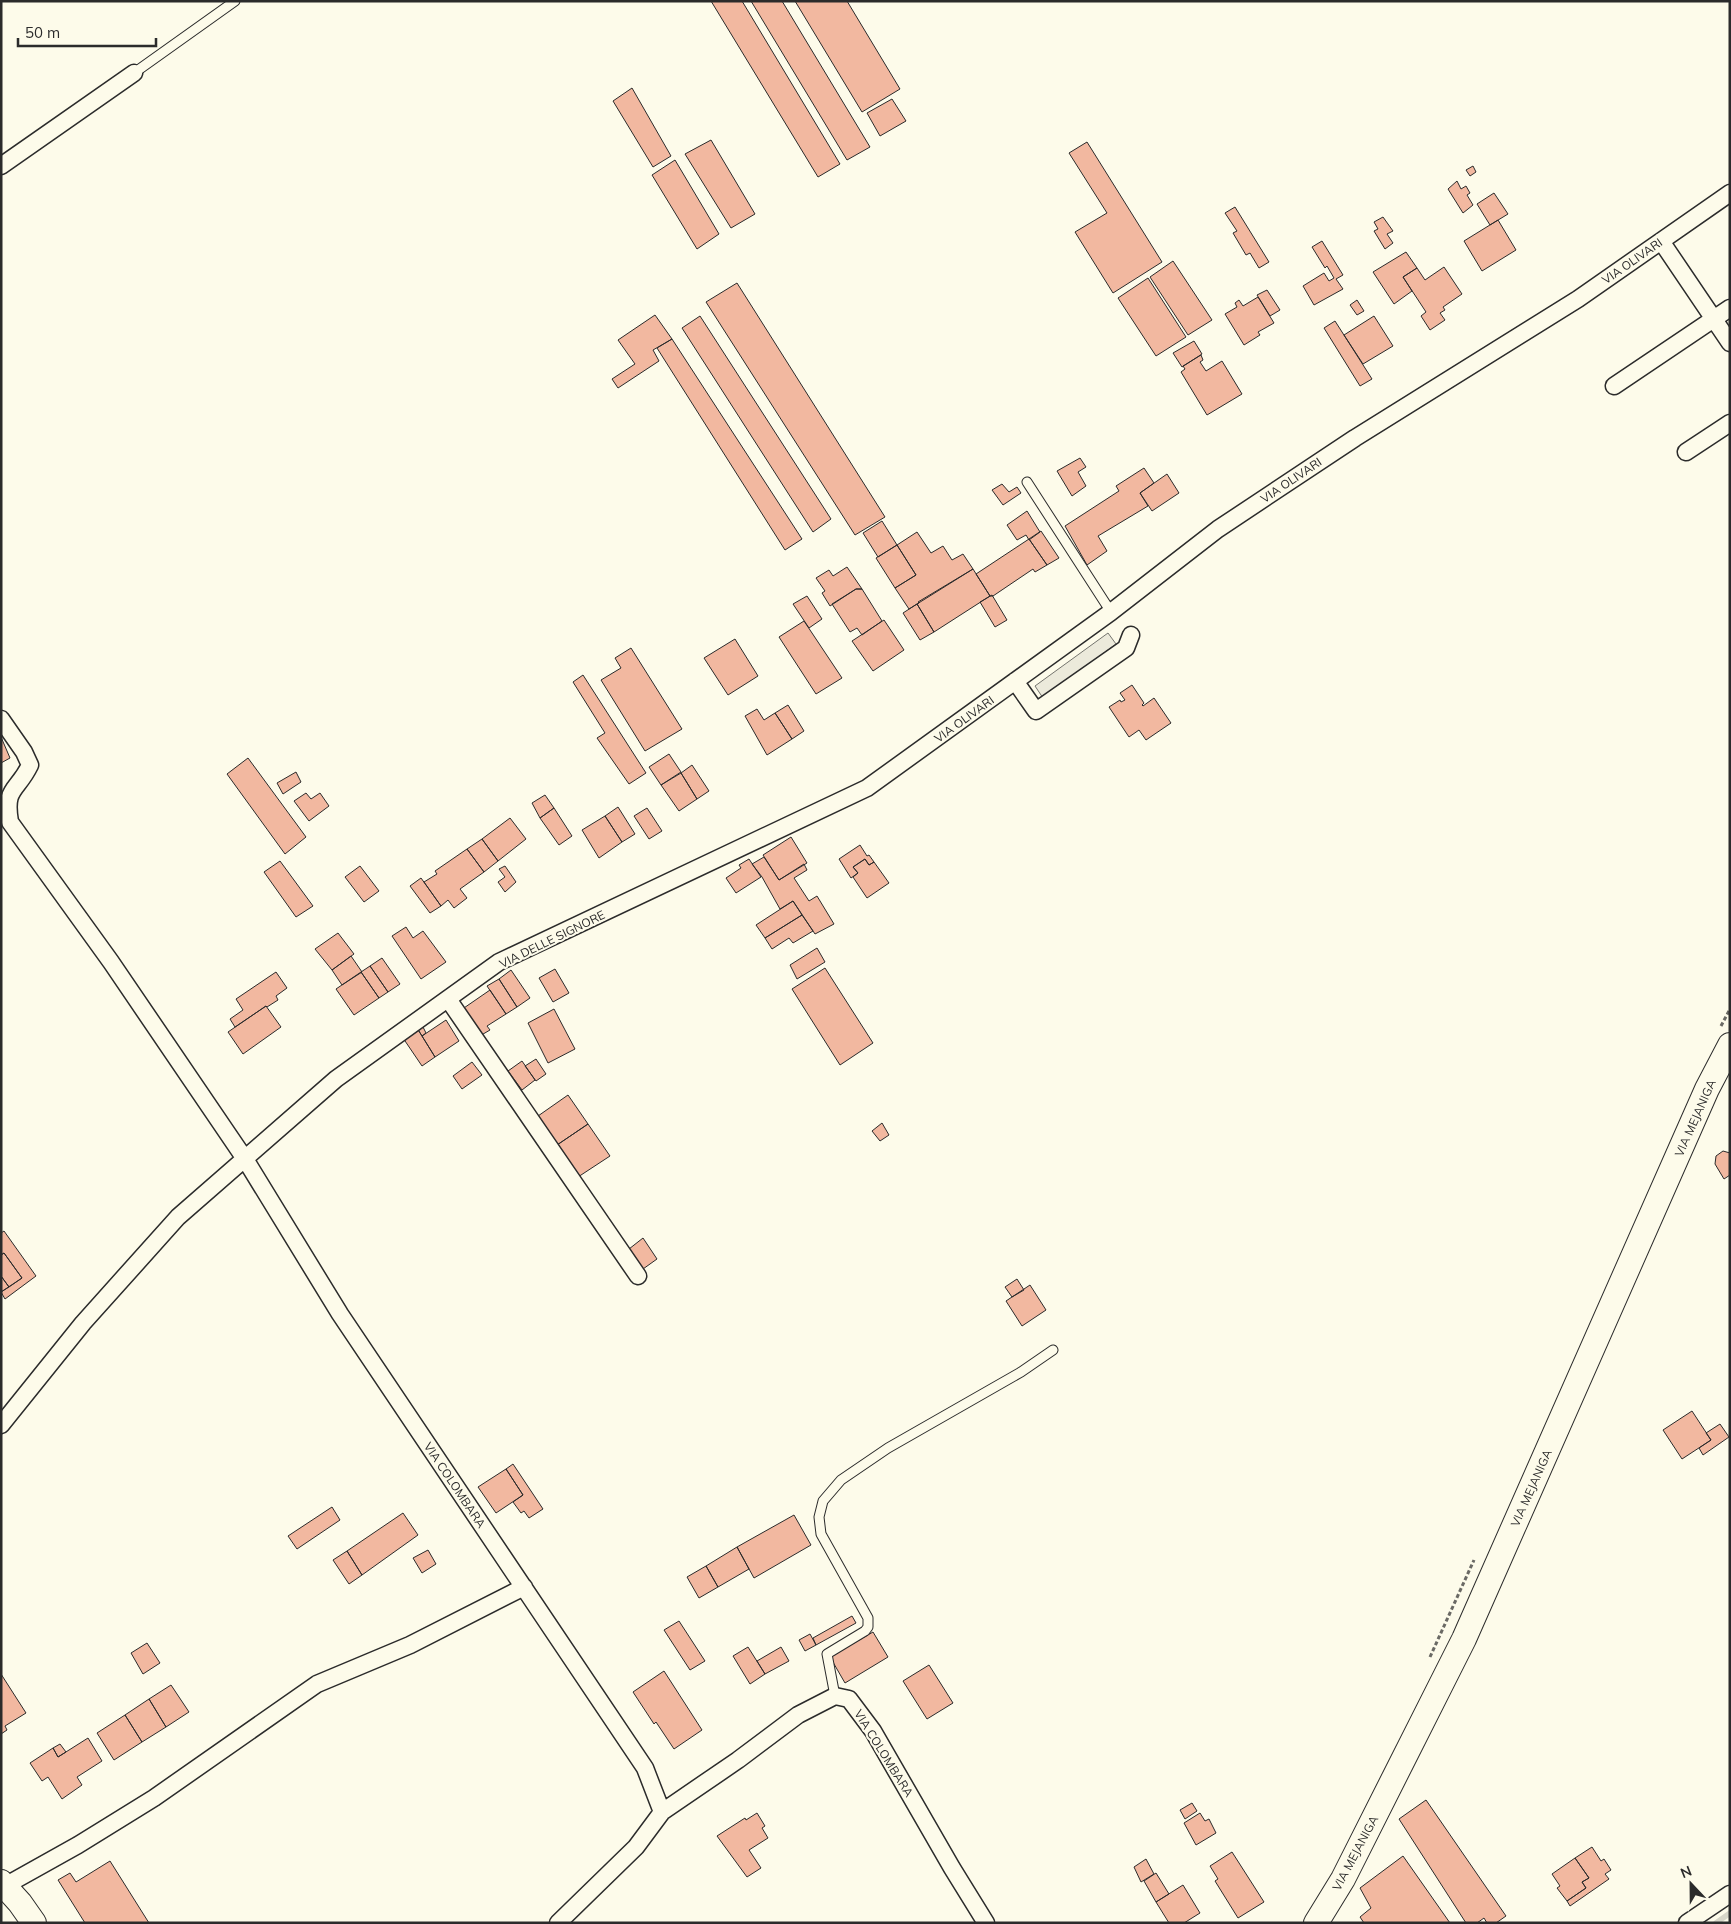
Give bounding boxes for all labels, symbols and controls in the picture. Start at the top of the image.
scale bar [18,15,155,47]
text: 50 m [25,23,60,42]
street label: VIA OLIVARI [1599,235,1665,287]
street label: VIA OLIVARI [1258,454,1324,506]
street label: VIA OLIVARI [931,692,997,746]
street label: VIA DELLE SIGNORE [497,907,607,971]
street label: VIA MEJANIGA [1671,1077,1719,1159]
street label: VIA COLOMBARA [421,1439,489,1531]
street label: VIA MEJANIGA [1507,1447,1555,1529]
street label: VIA COLOMBARA [851,1707,917,1800]
street label: VIA MEJANIGA [1329,1813,1381,1893]
north arrow [1666,1859,1716,1909]
text: N [1678,1862,1694,1882]

